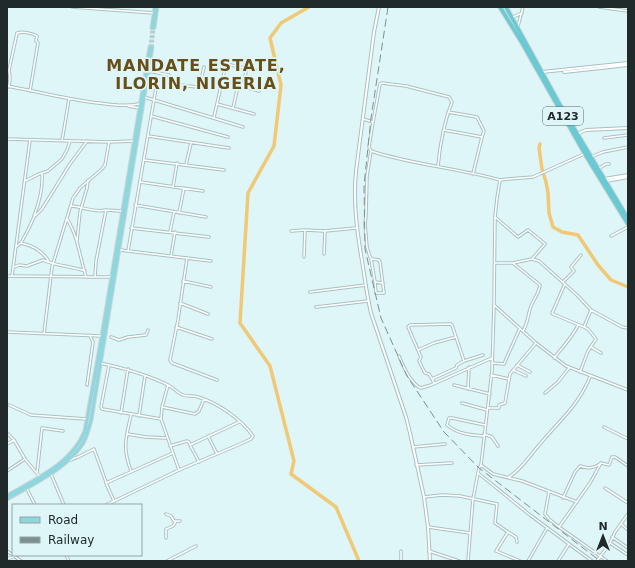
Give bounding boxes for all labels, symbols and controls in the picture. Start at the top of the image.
district label: MANDATE ESTATE, ILORIN, NIGERIA [106,56,286,93]
road number: A123 [543,107,583,125]
legend [12,504,142,556]
text: Road [48,513,78,527]
north arrow [583,516,623,556]
text: N [598,520,608,533]
text: Railway [48,533,94,547]

